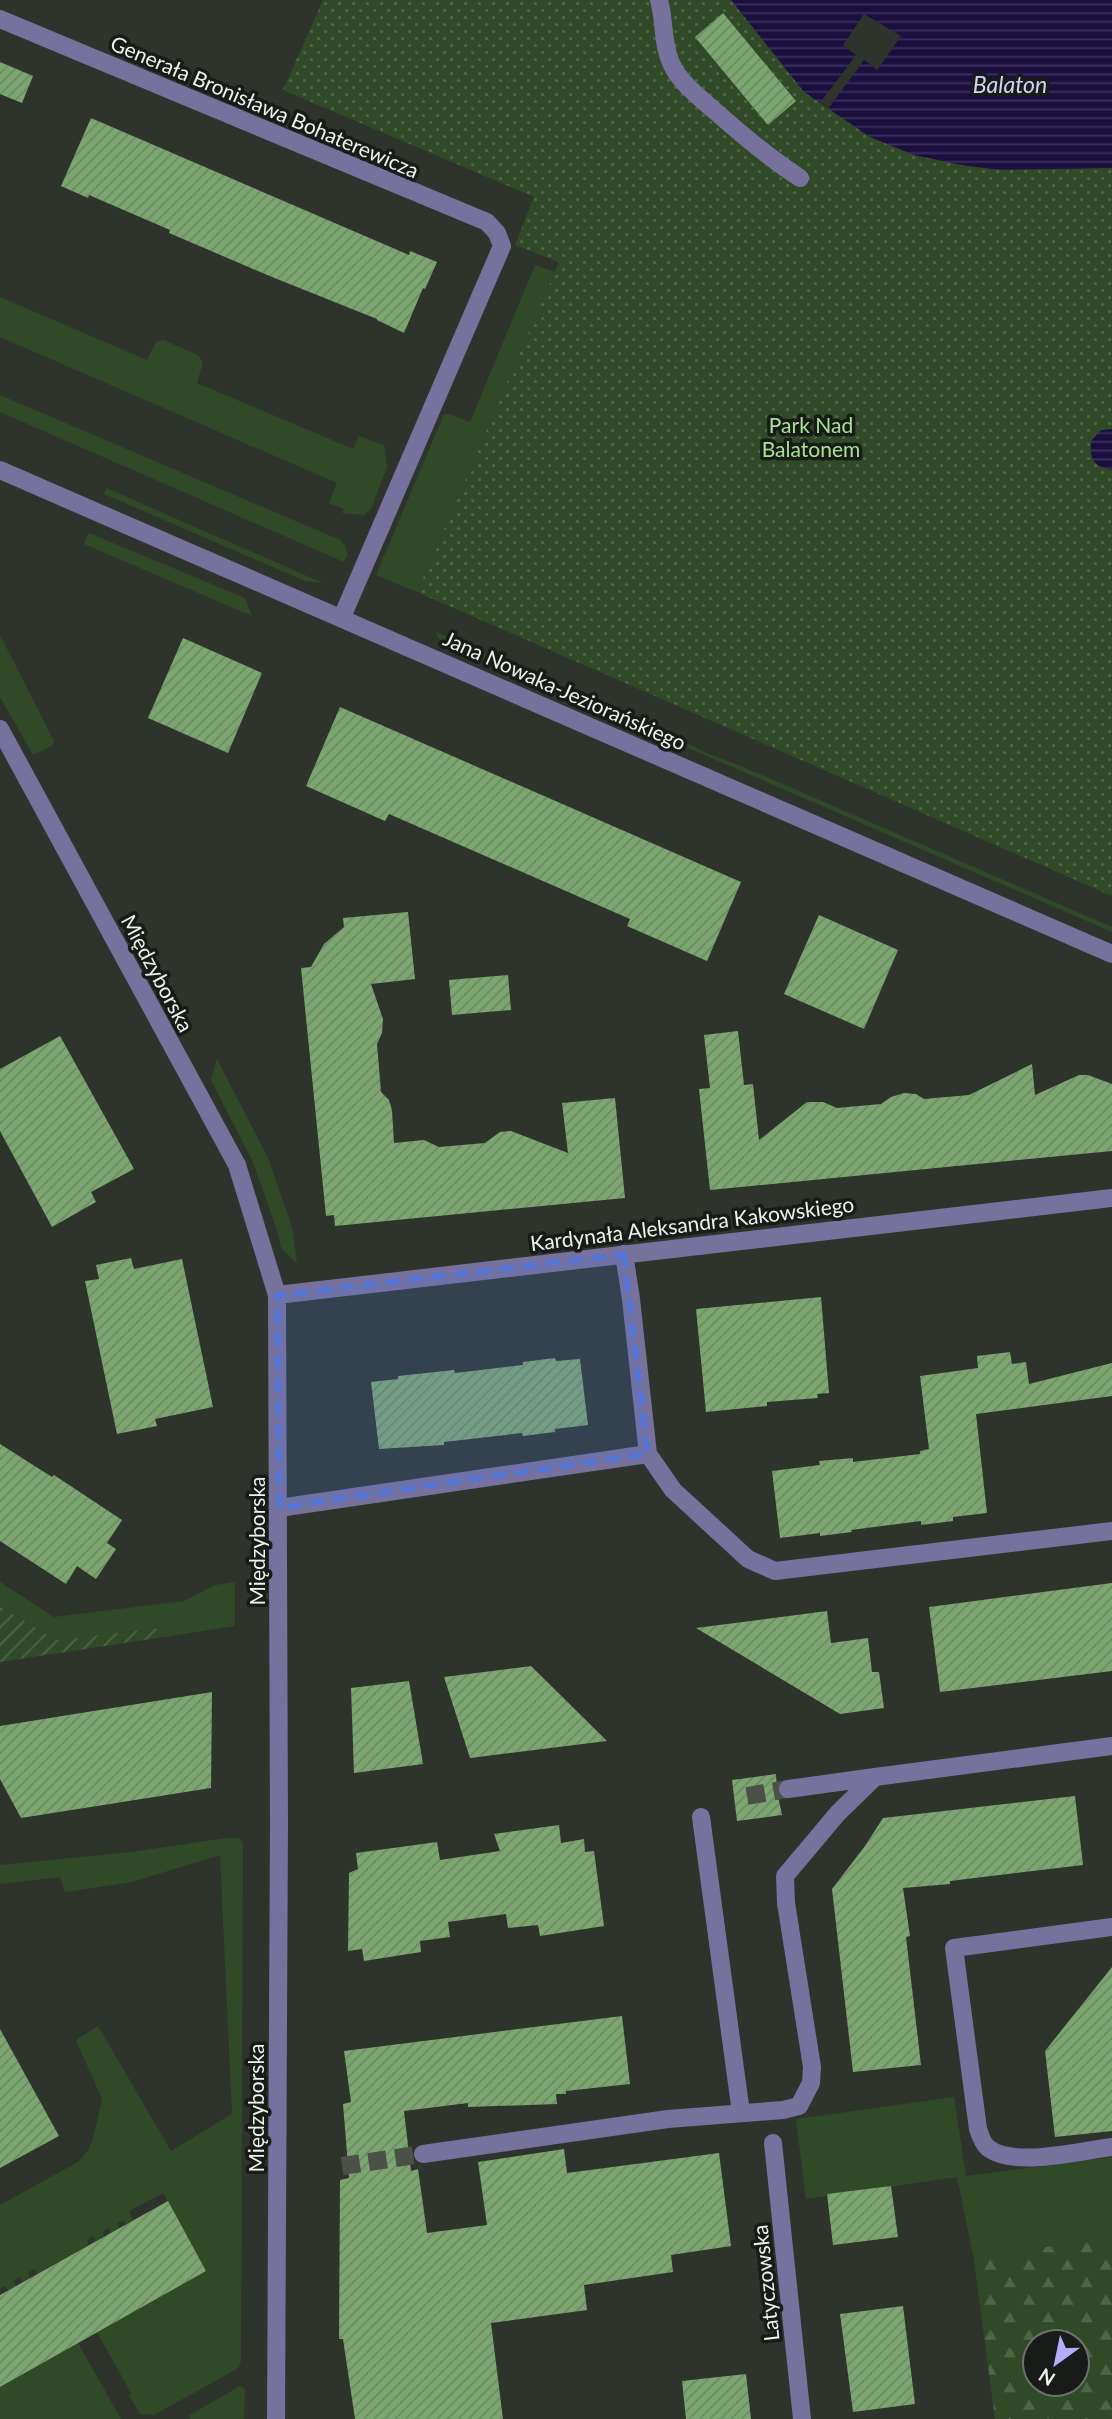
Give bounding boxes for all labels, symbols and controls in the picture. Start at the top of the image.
street label: Generała Bronisława Bohaterewicza [107,30,423,182]
water label: Balaton [973,70,1047,98]
park label: Park Nad Balatonem [762,412,860,461]
street label: Jana Nowaka-Jeziorańskiego [440,625,690,755]
street label: Międzyborska [117,910,199,1036]
street label: Kardynała Aleksandra Kakowskiego [529,1191,855,1255]
street label: Międzyborska [244,1477,269,1606]
street label: Międzyborska [243,2044,268,2173]
street label: Latyczowska [746,2224,784,2342]
north arrow [1021,2328,1091,2398]
text: N [1034,2364,1059,2391]

